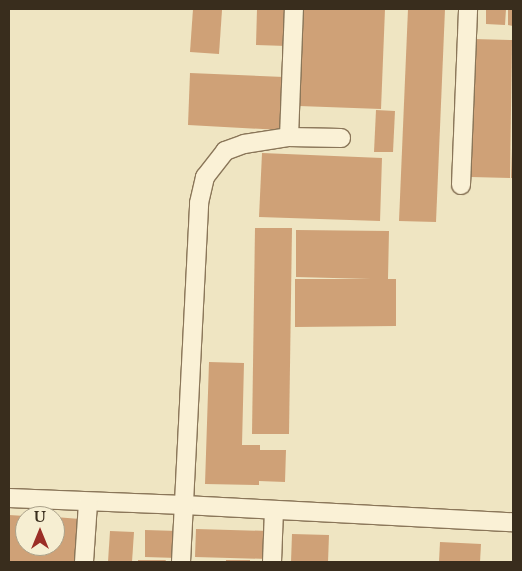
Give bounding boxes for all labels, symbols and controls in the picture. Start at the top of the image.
north arrow [15,506,65,556]
text: U [34,508,46,526]

